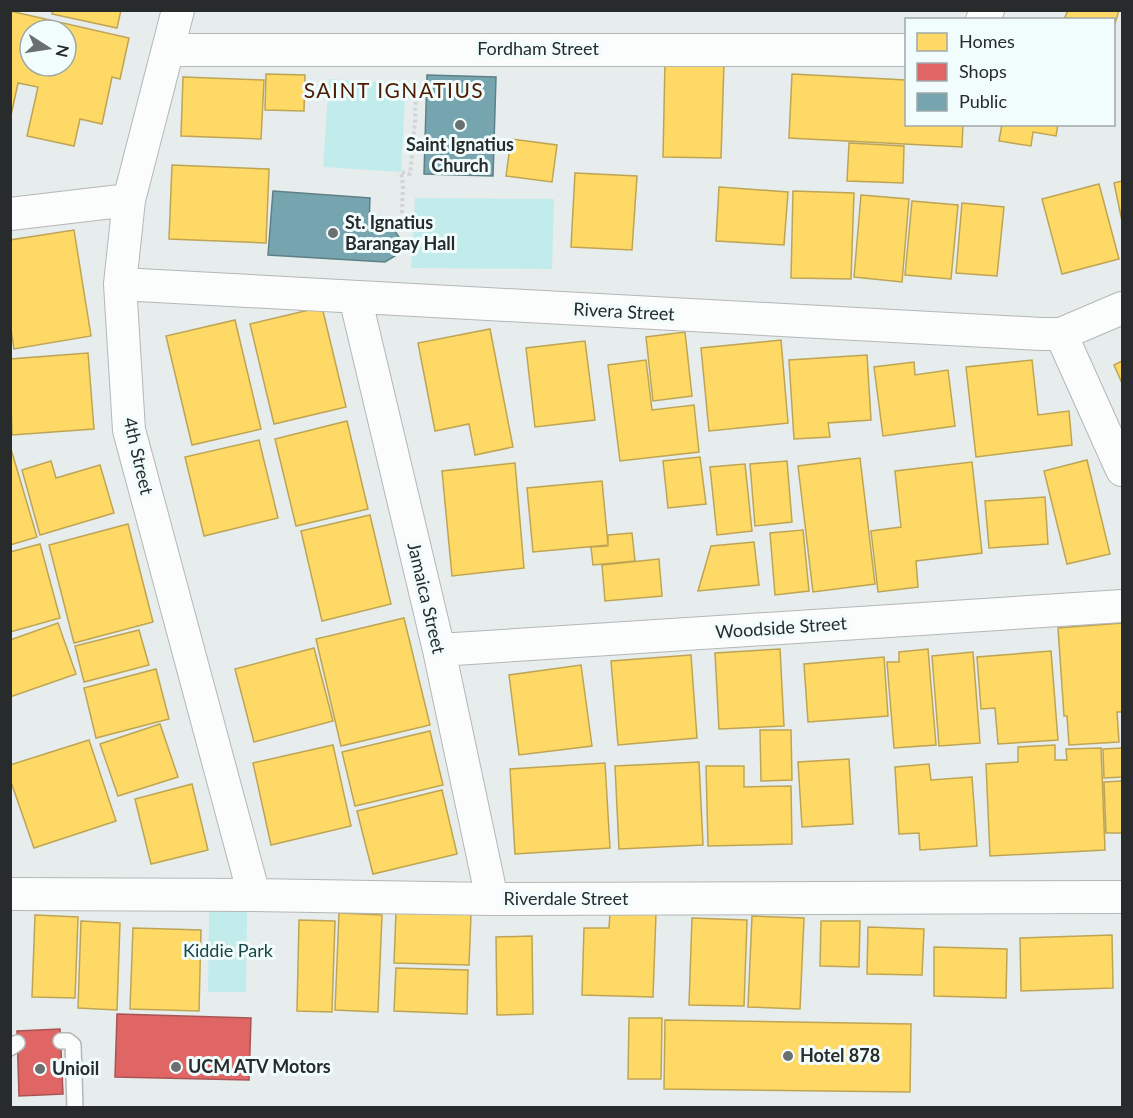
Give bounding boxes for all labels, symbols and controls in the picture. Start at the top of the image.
north arrow [18,18,78,78]
legend [905,18,1115,126]
text: Homes [959,30,1015,52]
street label: Fordham Street [477,37,599,59]
text: N [53,43,74,59]
text: Shops [959,60,1007,82]
district label: SAINT IGNATIUS [304,77,484,102]
text: Public [959,90,1007,112]
marker: Saint Ignatius Church [453,118,467,132]
place label: Saint Ignatius Church [406,133,514,176]
place label: St. Ignatius Barangay Hall [345,211,455,254]
marker: St. Ignatius Barangay Hall [326,226,340,240]
street label: Rivera Street [573,297,676,325]
street label: 4th Street [119,415,159,497]
street label: Jamaica Street [403,540,451,656]
street label: Woodside Street [714,611,848,643]
street label: Riverdale Street [504,887,629,909]
park label: Kiddie Park [183,939,274,961]
place label: Hotel 878 [800,1044,880,1066]
marker: Hotel 878 [781,1049,795,1063]
place label: UCM ATV Motors [188,1055,331,1077]
place label: Unioil [52,1057,99,1079]
marker: UCM ATV Motors [169,1060,183,1074]
marker: Unioil [33,1062,47,1076]

